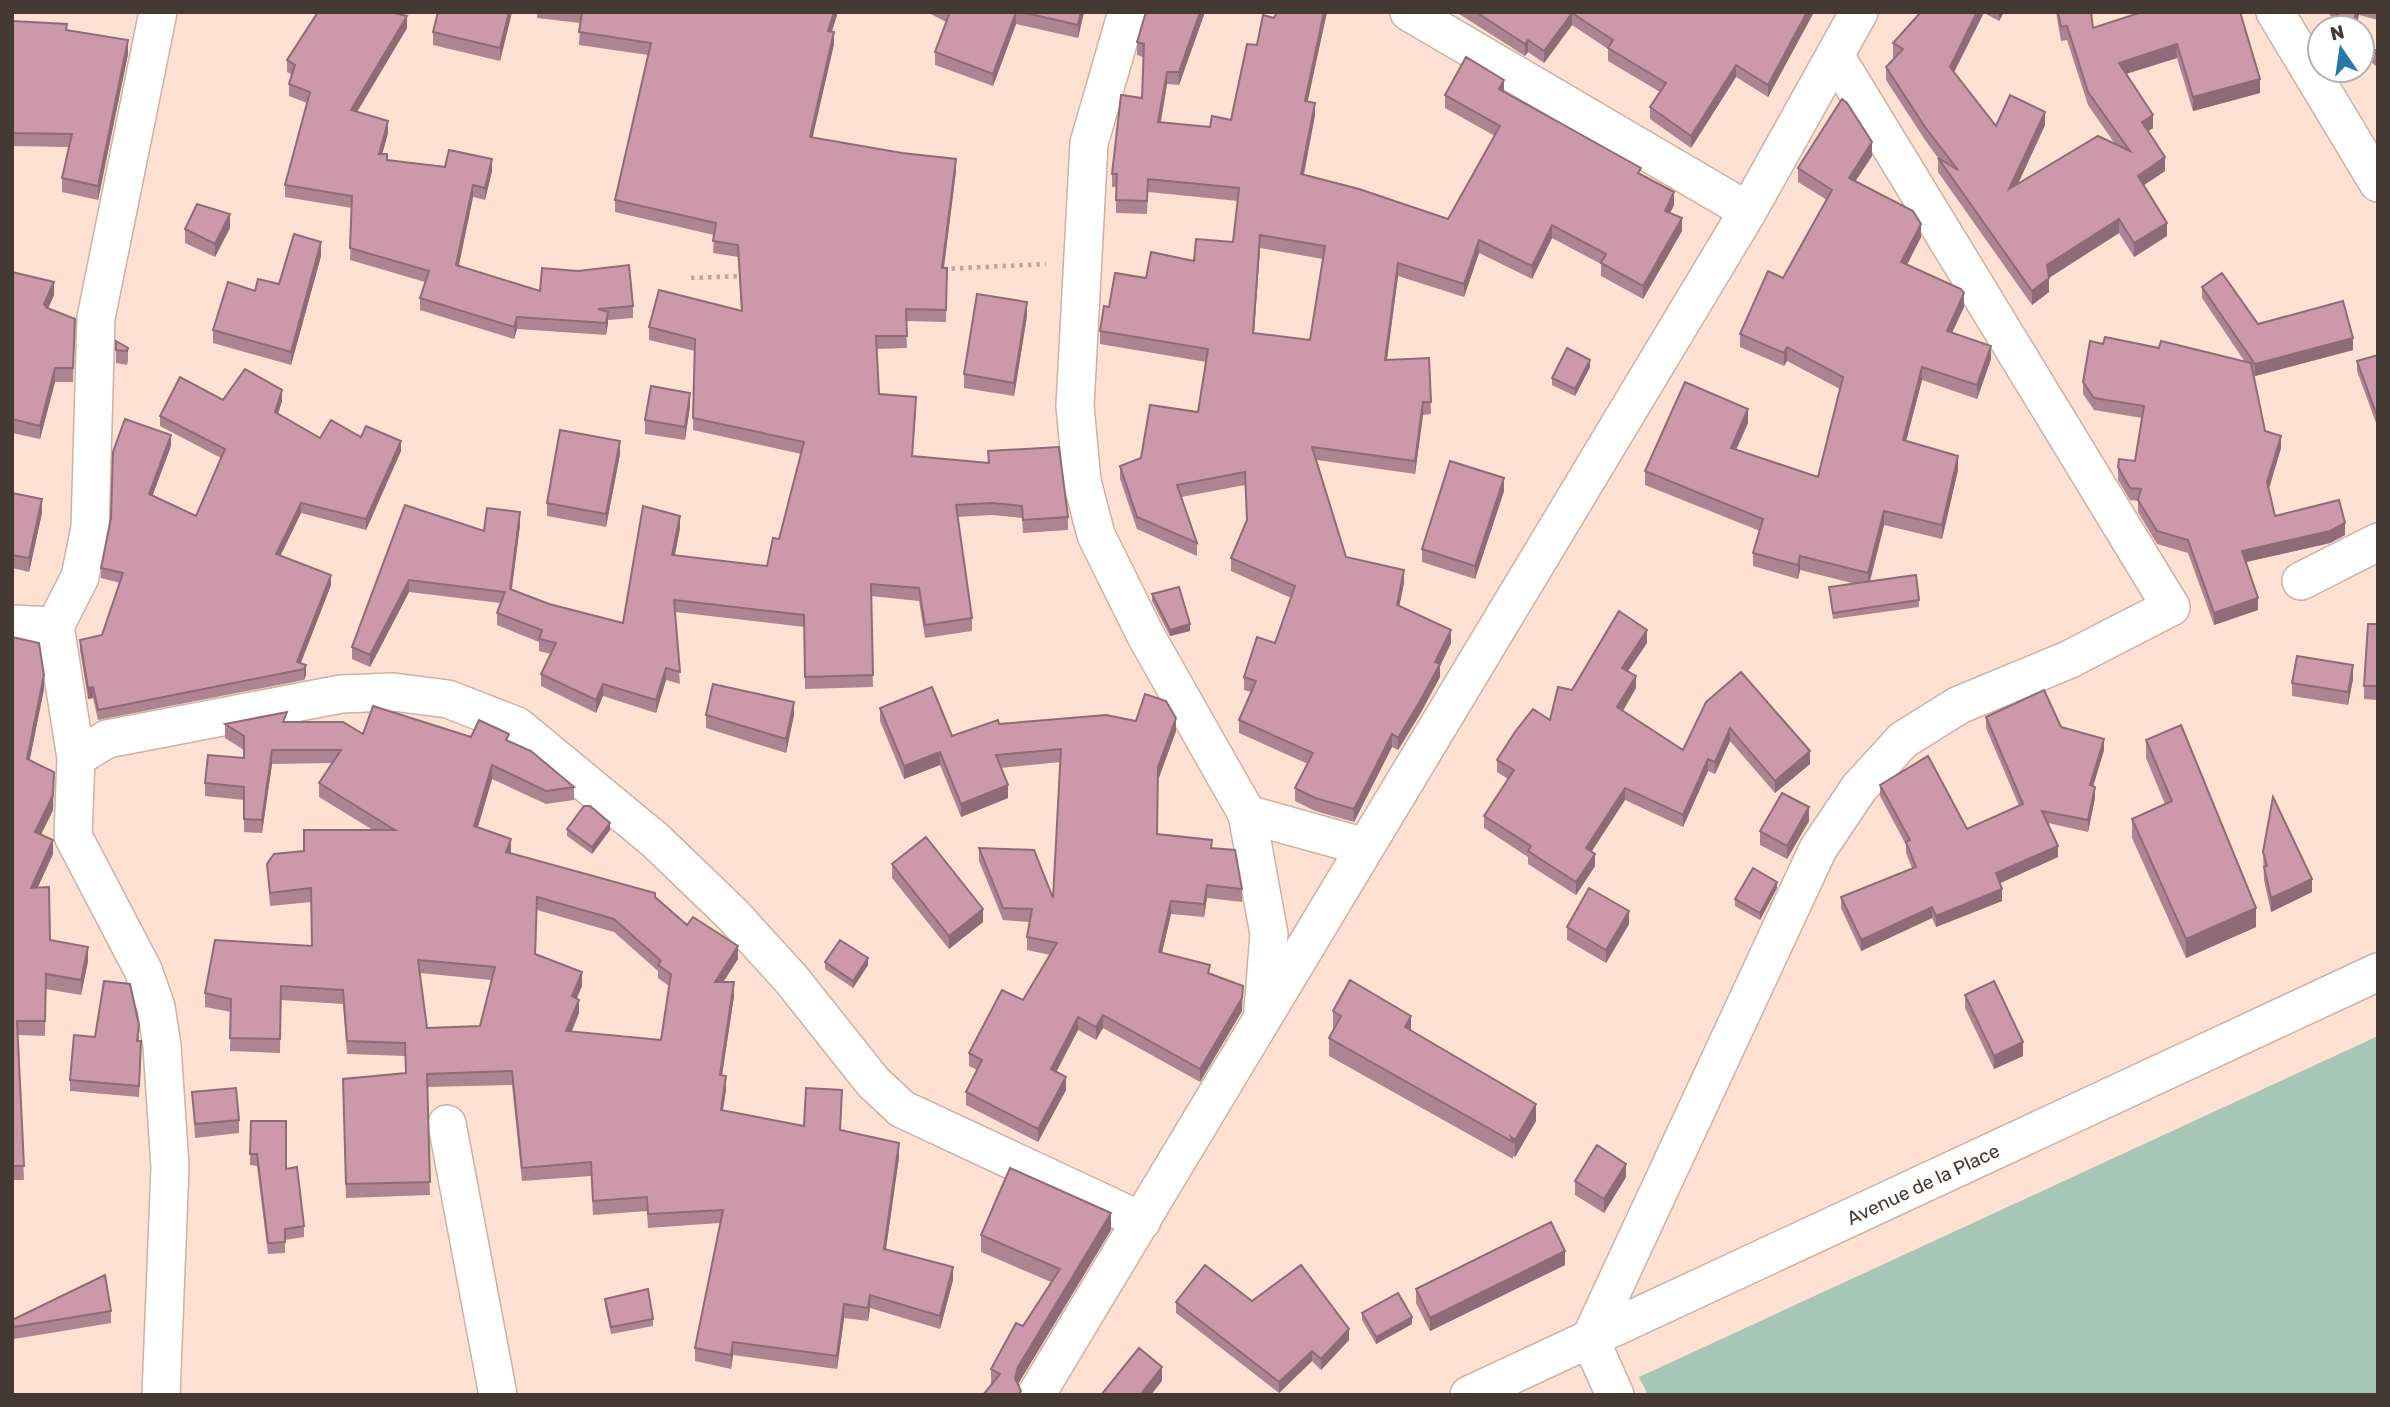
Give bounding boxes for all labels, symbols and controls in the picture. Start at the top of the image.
north arrow [2306,14,2376,84]
text: N [2328,20,2347,46]
street label: Avenue de la Place [1843,1139,2003,1230]

